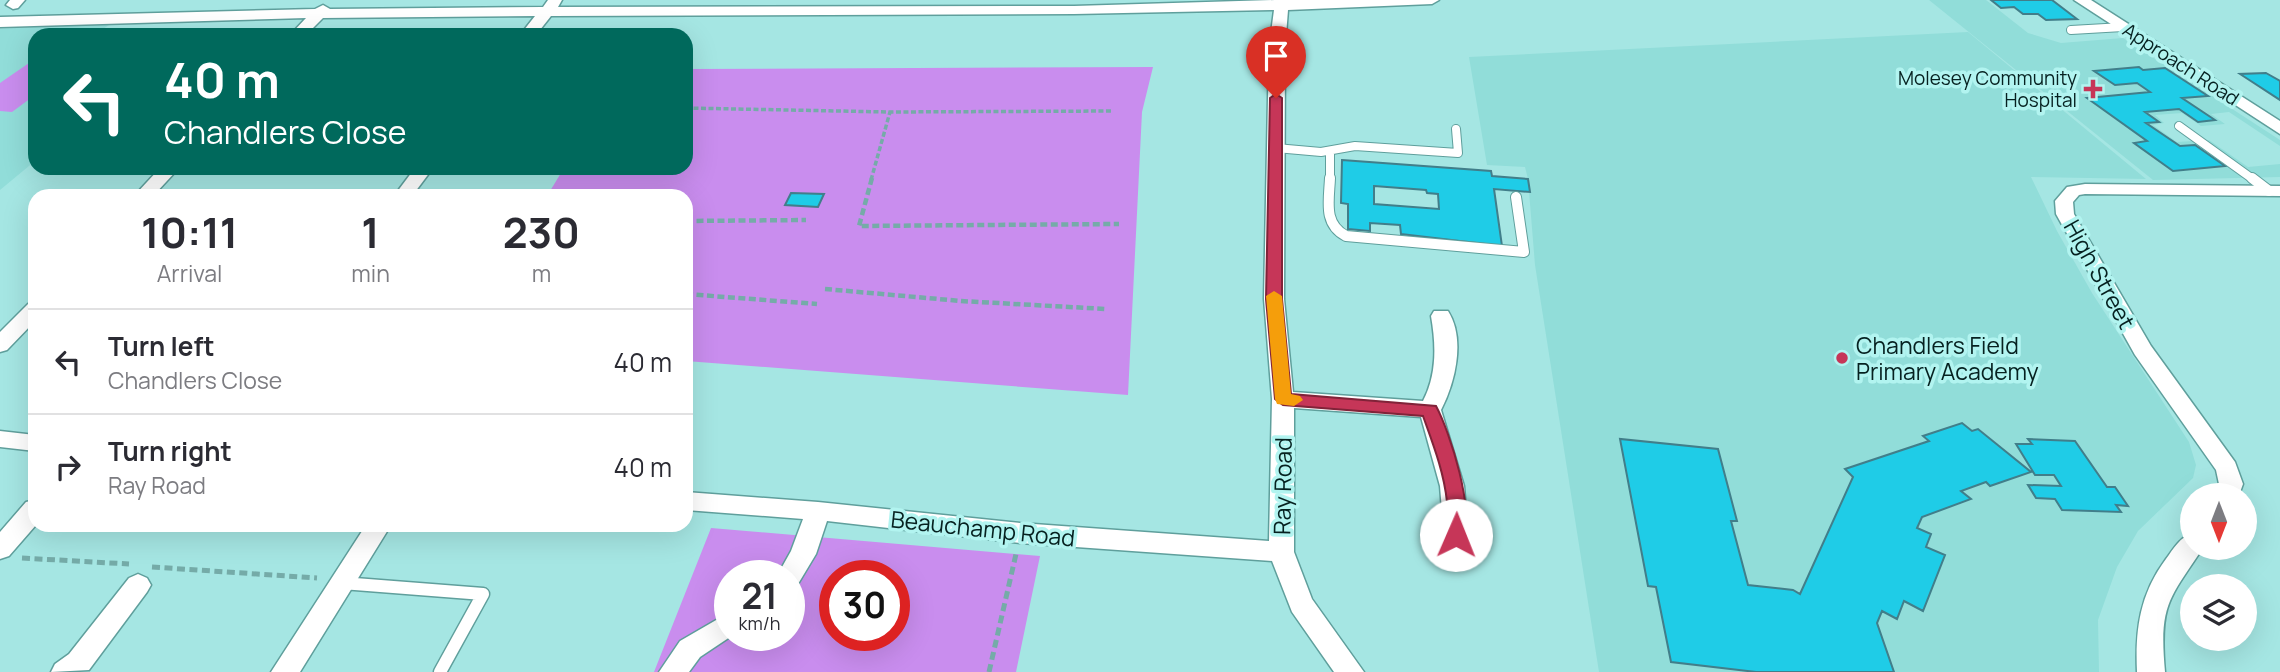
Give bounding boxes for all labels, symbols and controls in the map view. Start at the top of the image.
street label: Approach Road [2118,17,2244,111]
pin [1246,26,1306,98]
icon: arrive [1257,37,1295,75]
text: 40 m [164,46,280,113]
icon: left [49,56,140,147]
place label: Molesey Community Hospital [1898,65,2077,113]
marker: Molesey Community Hospital [2083,79,2103,99]
text: Chandlers Close [164,110,406,154]
text: 10:11 [141,203,238,261]
text: 1 [361,203,380,261]
text: 230 [503,203,580,261]
street label: High Street [2057,214,2143,334]
text: Arrival [157,257,222,289]
text: min [351,257,390,289]
text: m [532,257,551,289]
text: Turn left [108,328,215,364]
place label: Chandlers Field Primary Academy [1856,329,2039,387]
icon: left [49,343,87,381]
text: 40 m [614,344,672,380]
marker: Chandlers Field Primary Academy [1834,350,1850,366]
text: Chandlers Close [108,364,282,396]
text: Turn right [108,433,232,469]
street label: Ray Road [1265,437,1299,535]
icon: right [49,448,87,486]
text: 40 m [614,449,672,485]
text: Ray Road [108,469,206,501]
north arrow [2180,483,2258,560]
map controls [2180,483,2257,651]
position arrow [1419,498,1493,572]
street label: Beauchamp Road [889,502,1077,554]
speed limit sign: 30 [819,560,910,651]
text: 21 [741,572,778,620]
button: layers [2180,574,2257,651]
text: km/h [739,611,780,635]

